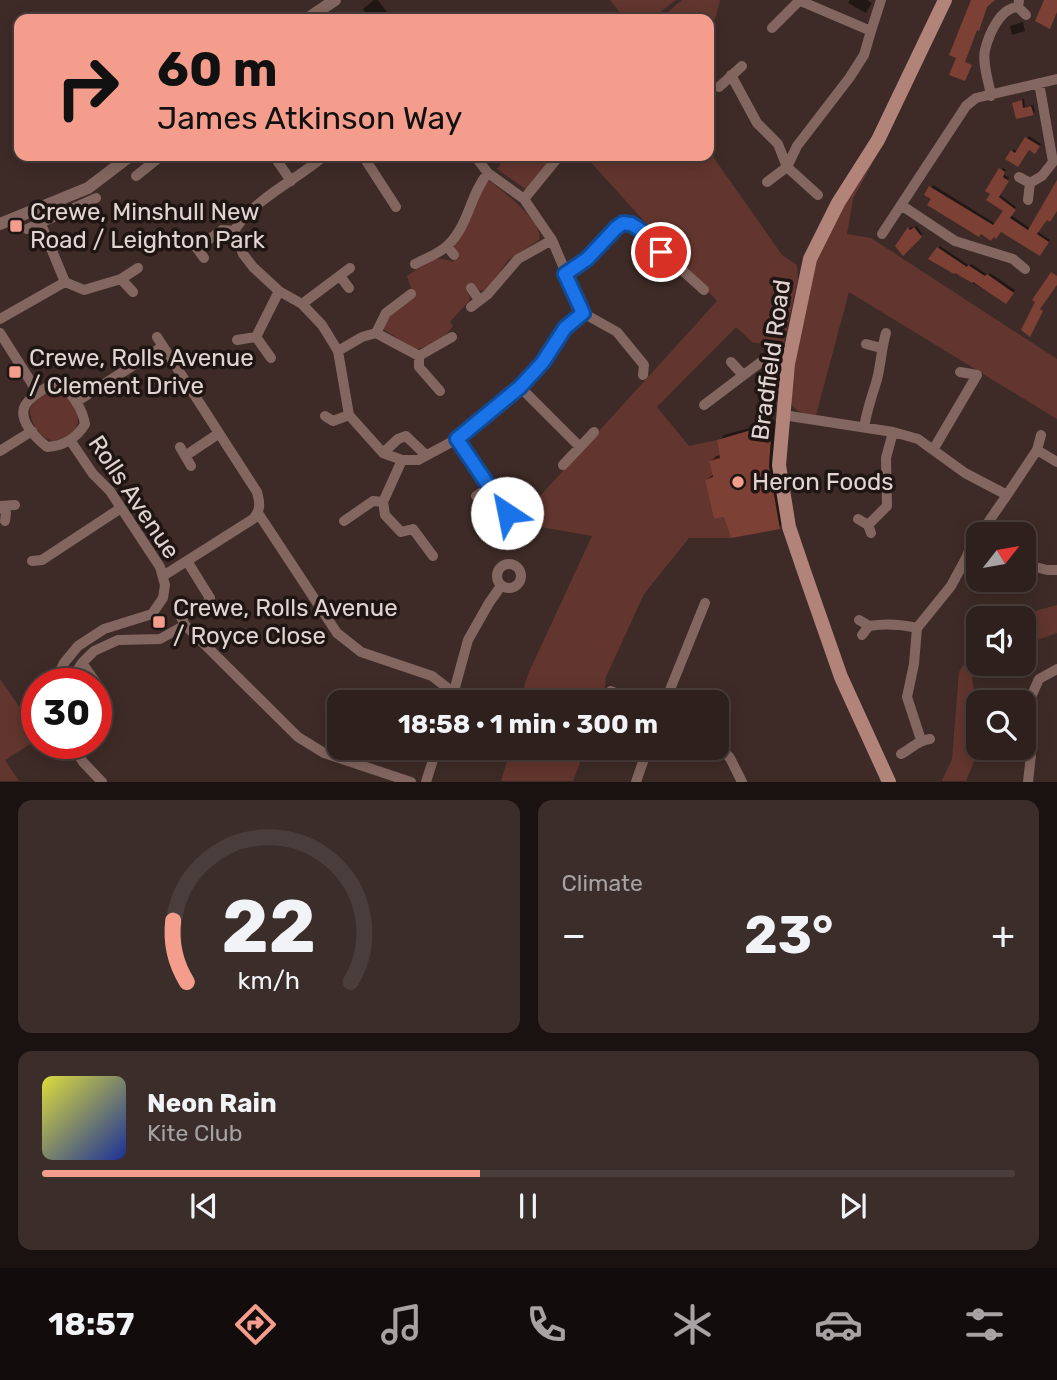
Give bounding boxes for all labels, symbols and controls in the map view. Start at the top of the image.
text: 60 m [157,40,278,98]
icon: right [42,42,133,133]
text: James Atkinson Way [157,99,463,137]
place label: Crewe, Minshull New Road / Leighton Park [30,198,266,254]
marker: Crewe, Minshull New Road / Leighton Park [8,218,24,234]
pin [631,222,691,282]
icon: arrive [642,233,680,271]
street label: Bradfield Road [746,278,796,442]
place label: Crewe, Rolls Avenue / Clement Drive [29,344,254,400]
marker: Crewe, Rolls Avenue / Clement Drive [7,364,23,380]
street label: Rolls Avenue [83,430,185,564]
place label: Heron Foods [752,468,893,496]
marker: Heron Foods [730,474,746,490]
position arrow [470,476,544,550]
north arrow [966,522,1036,592]
map controls [966,522,1036,760]
place label: Crewe, Rolls Avenue / Royce Close [173,594,398,650]
button: sound [966,606,1036,676]
marker: Crewe, Rolls Avenue / Royce Close [151,614,167,630]
speed limit sign: 30 [21,668,112,759]
button: search [966,690,1036,760]
text: 18:58 · 1 min · 300 m [398,709,658,740]
text: Climate [562,869,643,897]
text: 22 [221,885,316,971]
text: 23° [744,904,833,966]
text: − [562,912,586,958]
text: + [991,912,1015,958]
text: km/h [238,966,300,995]
text: Neon Rain [147,1088,277,1119]
text: Kite Club [147,1119,242,1147]
icon: previous [185,1187,223,1225]
icon: pause [509,1187,547,1225]
icon: next [834,1187,872,1225]
icon: directions [231,1300,280,1349]
icon: music [377,1300,426,1349]
icon: phone [522,1300,571,1349]
icon: climate [668,1300,717,1349]
icon: car [814,1300,863,1349]
icon: filters [960,1300,1009,1349]
text: 18:57 [48,1305,134,1343]

